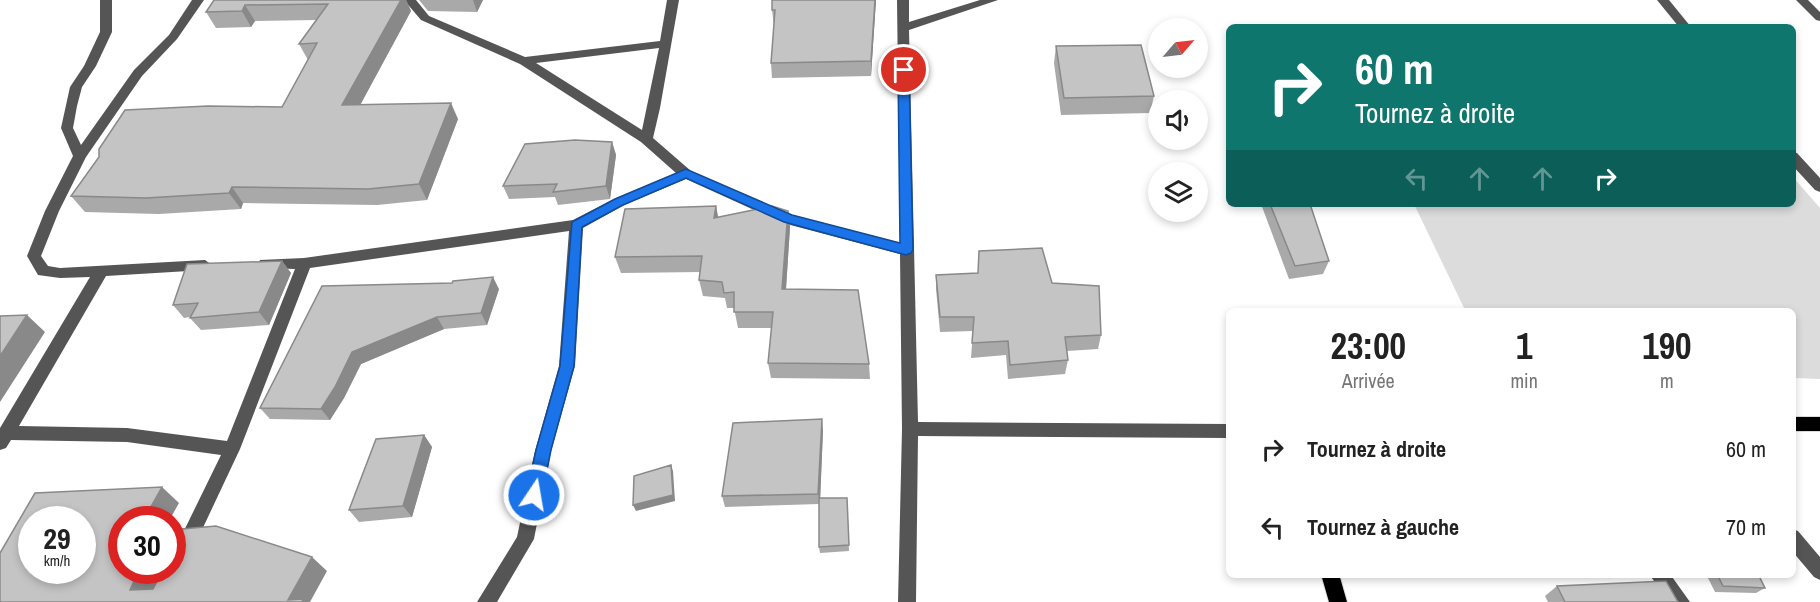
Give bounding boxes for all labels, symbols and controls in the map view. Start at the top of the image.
north arrow [1148,18,1208,78]
map controls [1148,18,1208,222]
text: 60 m [1355,41,1434,97]
pin [878,44,929,95]
icon: right [1256,48,1334,126]
icon: arrive [887,53,920,86]
button: sound [1148,90,1208,150]
text: Tournez à droite [1355,95,1515,131]
button: layers [1148,162,1208,222]
icon: left [1400,162,1433,195]
icon: ahead [1463,162,1496,195]
icon: ahead [1526,162,1559,195]
icon: right [1589,162,1622,195]
text: 23:00 [1330,322,1406,370]
text: 1 [1516,322,1532,370]
text: 190 [1642,322,1692,370]
text: Arrivée [1342,367,1395,394]
text: min [1510,367,1538,394]
text: m [1660,367,1674,394]
icon: right [1256,433,1289,466]
text: Tournez à droite [1307,434,1446,464]
text: 60 m [1726,434,1766,464]
position arrow [502,463,566,527]
speed limit sign: 30 [108,506,186,584]
icon: left [1256,511,1289,544]
text: Tournez à gauche [1307,512,1459,542]
text: 70 m [1726,512,1766,542]
text: 29 [43,518,71,558]
text: km/h [44,550,70,571]

